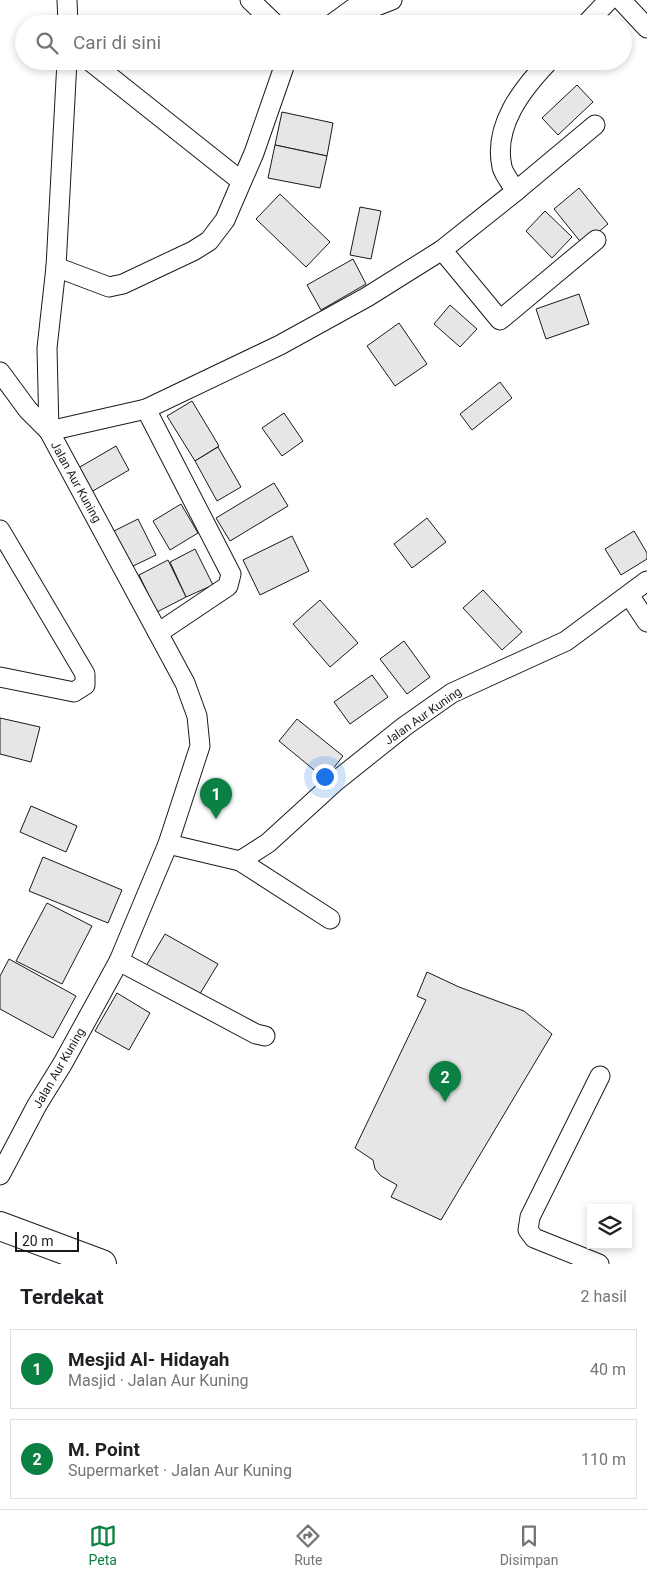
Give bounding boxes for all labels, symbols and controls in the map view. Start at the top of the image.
search box [15,15,632,70]
icon: search [33,29,61,57]
text: Cari di sini [73,31,161,54]
street label: Jalan Aur Kuning [48,439,104,525]
street label: Jalan Aur Kuning [382,684,464,748]
your location [312,764,338,790]
pin: 1 [200,778,232,819]
street label: Jalan Aur Kuning [30,1025,88,1111]
pin: 2 [429,1061,461,1102]
map controls [587,1204,632,1249]
button: layers [587,1204,632,1249]
scale bar [15,1229,79,1252]
text: 20 m [22,1233,54,1249]
text: Terdekat [20,1285,104,1309]
text: 2 hasil [580,1287,627,1306]
text: Mesjid Al- Hidayah [68,1348,229,1371]
text: 1 [32,1360,42,1379]
text: 40 m [590,1360,626,1379]
text: Masjid · Jalan Aur Kuning [68,1371,249,1390]
text: M. Point [68,1438,140,1461]
text: 2 [32,1450,42,1469]
text: 110 m [581,1450,626,1469]
text: Supermarket · Jalan Aur Kuning [68,1461,292,1480]
tab: Peta [89,1522,117,1568]
tab: Rute [294,1522,322,1568]
tab: Disimpan [500,1522,558,1568]

